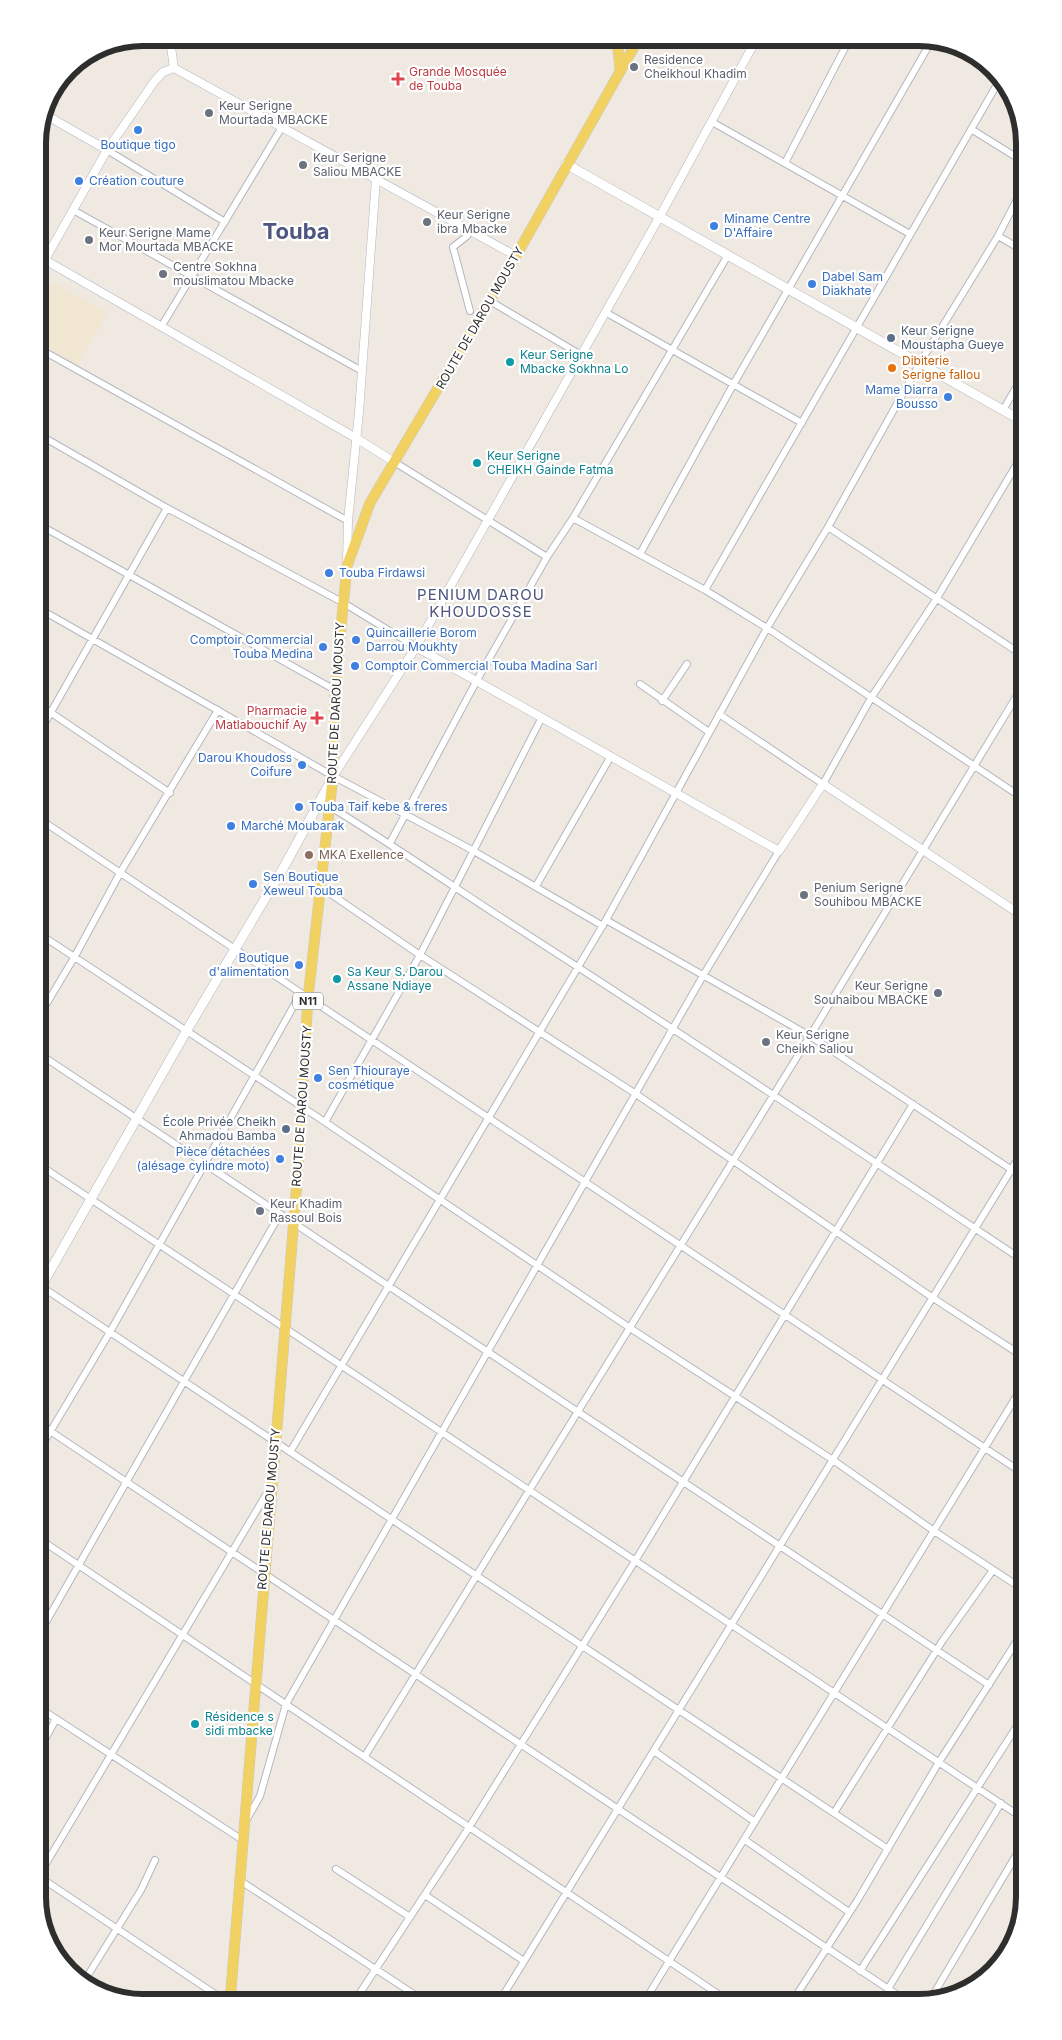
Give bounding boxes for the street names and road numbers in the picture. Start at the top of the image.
street label: ROUTE DE DAROU MOUSTY [433,244,527,392]
street label: ROUTE DE DAROU MOUSTY [324,622,347,784]
road number: N11 [293,992,323,1009]
street label: ROUTE DE DAROU MOUSTY [288,1025,315,1187]
street label: ROUTE DE DAROU MOUSTY [254,1428,283,1590]

